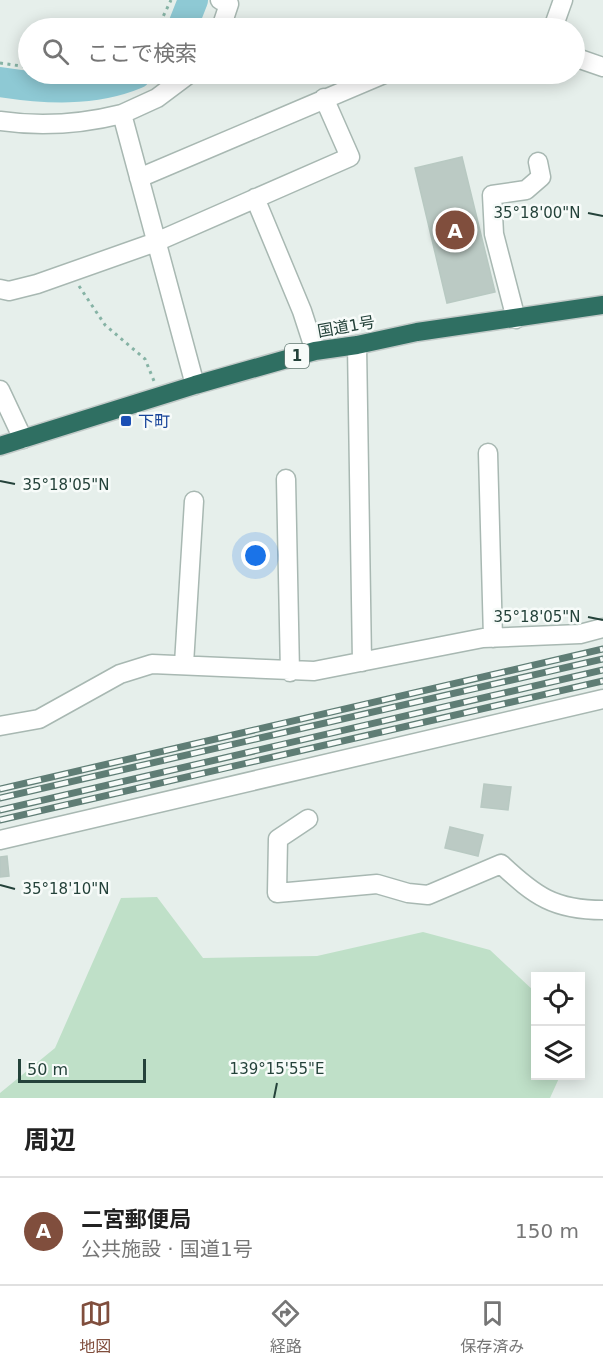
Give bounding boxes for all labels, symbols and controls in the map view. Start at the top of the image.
search box [18,18,585,84]
icon: search [39,35,72,68]
text: ここで検索 [87,41,197,66]
text: 35°18'00"N [493,204,581,222]
pin: A [436,208,474,252]
street label: 国道1号 [316,312,376,341]
road number: 1 [285,344,309,368]
place label: 下町 [138,412,170,431]
marker: 下町 [119,414,133,428]
text: 35°18'05"N [22,476,110,494]
your location [241,541,270,570]
text: 35°18'05"N [493,608,581,626]
text: 35°18'10"N [22,880,110,898]
map controls [531,972,585,1080]
button: locate [531,972,585,1026]
button: layers [531,1026,585,1080]
scale bar [18,1056,146,1084]
text: 50 m [27,1060,68,1079]
text: 139°15'55"E [230,1060,324,1078]
text: 周辺 [24,1125,76,1155]
text: 二宮郵便局 [81,1207,191,1232]
text: A [36,1219,51,1243]
text: 150 m [515,1219,579,1243]
text: 公共施設 · 国道1号 [81,1237,253,1261]
tab: 地図 [79,1297,112,1357]
tab: 経路 [269,1297,302,1357]
tab: 保存済み [460,1297,524,1357]

